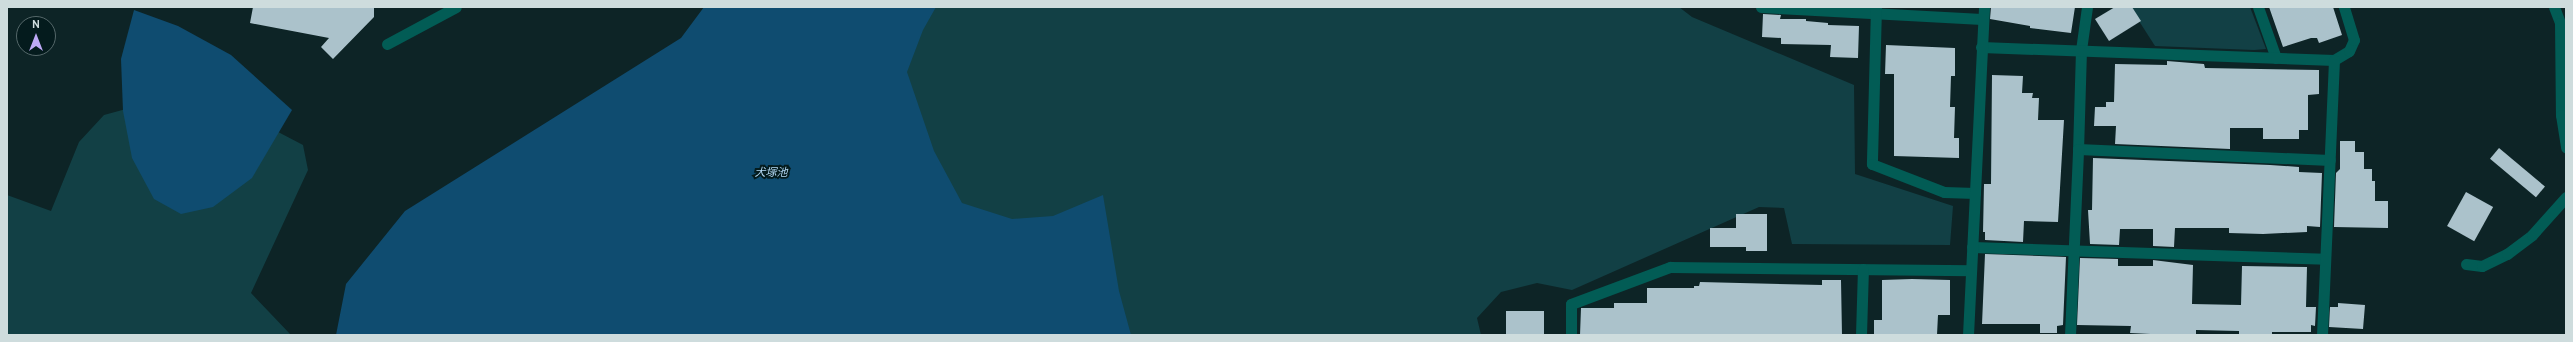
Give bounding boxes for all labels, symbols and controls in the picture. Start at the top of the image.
north arrow [16,16,56,56]
text: N [32,18,40,32]
water label: 犬塚池 [755,166,787,180]

